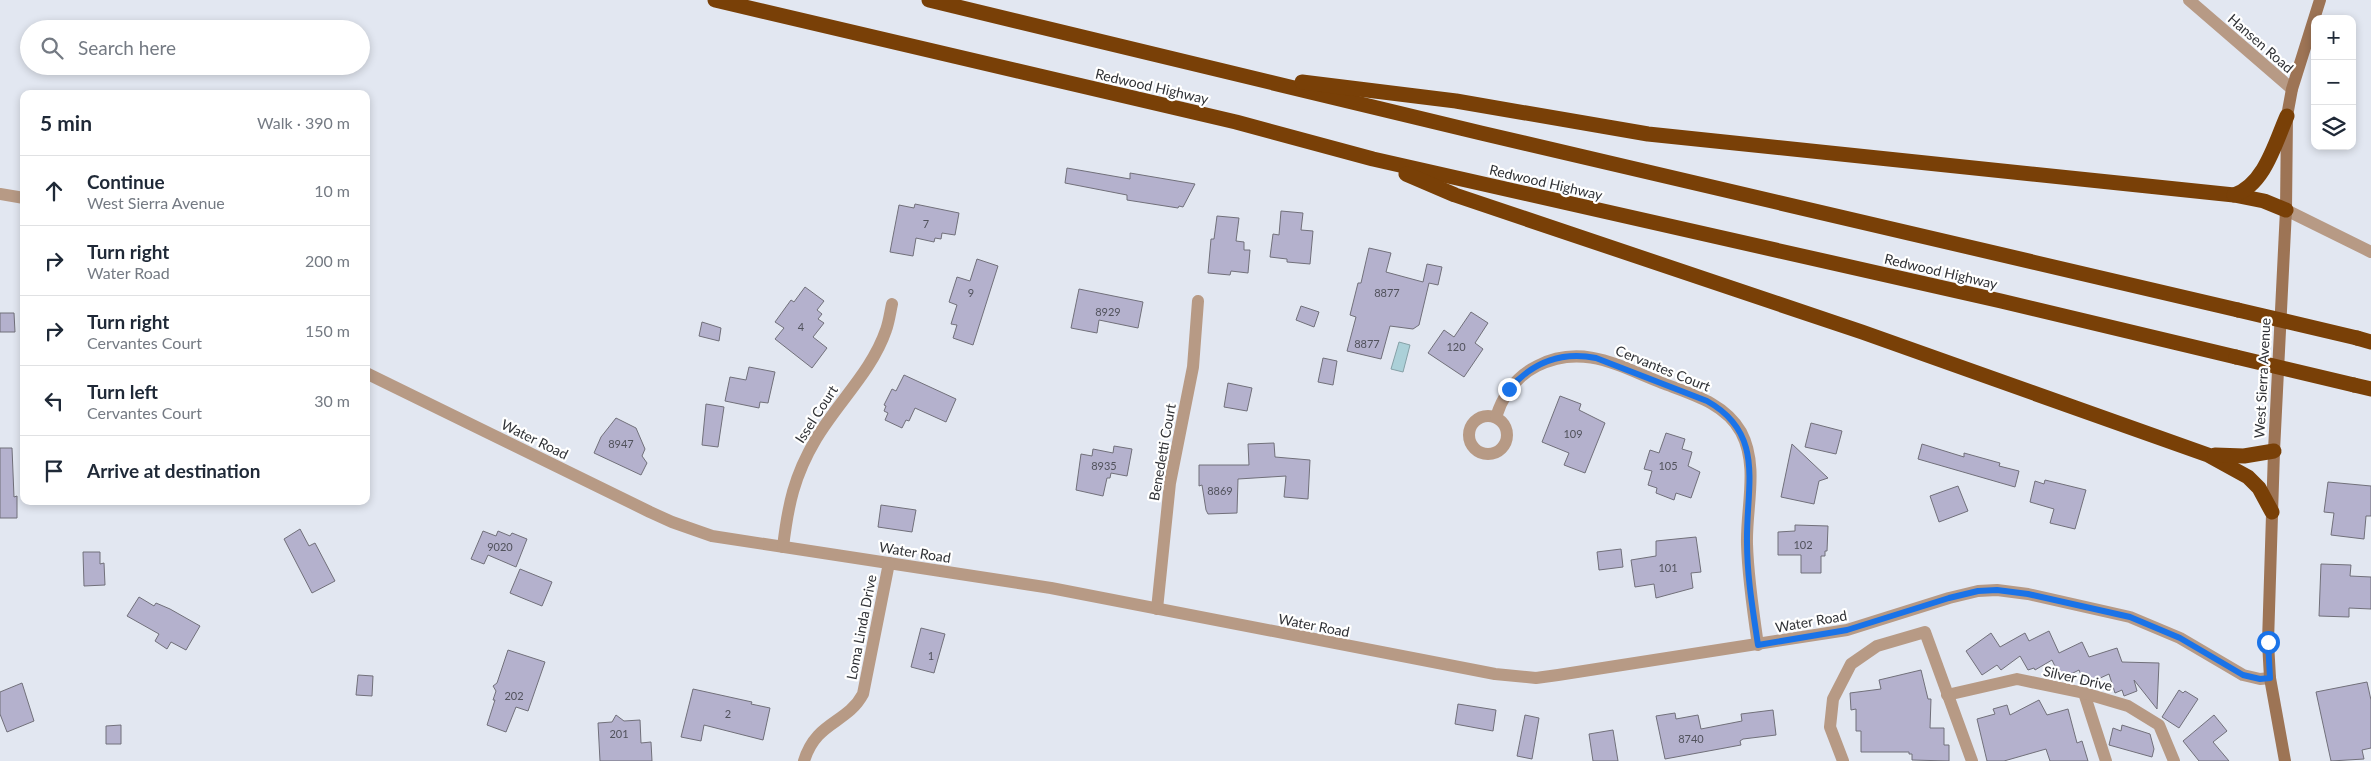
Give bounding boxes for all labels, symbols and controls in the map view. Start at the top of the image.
street label: Hansen Road [2225,10,2297,76]
map controls [2311,15,2356,150]
button: + [2311,15,2356,60]
search box [20,20,370,75]
icon: search [38,34,66,62]
text: Search here [78,36,176,59]
button: − [2311,60,2356,105]
street label: Redwood Highway [1094,65,1211,107]
button: layers [2311,105,2356,150]
text: 5 min [40,110,92,135]
text: Walk · 390 m [257,113,350,132]
street label: Redwood Highway [1488,161,1605,203]
text: Continue [87,170,165,193]
icon: ahead [40,177,68,205]
text: 10 m [314,181,350,200]
text: West Sierra Avenue [87,193,225,212]
house number: 7 [923,217,929,230]
text: Turn right [87,240,169,263]
icon: right [40,247,68,275]
street label: Redwood Highway [1883,250,2000,292]
text: 200 m [305,251,350,270]
text: Water Road [87,263,170,282]
house number: 9 [968,286,974,299]
house number: 8877 [1374,286,1400,299]
house number: 8929 [1095,305,1121,318]
text: Turn right [87,310,169,333]
icon: right [40,317,68,345]
street label: West Sierra Avenue [2250,317,2274,439]
house number: 4 [798,320,805,333]
text: 150 m [305,321,350,340]
text: Cervantes Court [87,333,202,352]
house number: 8877 [1354,337,1380,350]
house number: 120 [1446,340,1466,353]
street label: Cervantes Court [1613,341,1713,395]
route end [1498,378,1521,401]
text: Turn left [87,380,158,403]
street label: Issel Court [791,382,841,446]
icon: left [40,387,68,415]
text: 30 m [314,391,350,410]
street label: Benedetti Court [1145,402,1179,502]
text: Cervantes Court [87,403,202,422]
street label: Water Road [499,415,571,463]
house number: 109 [1563,427,1583,440]
house number: 8947 [608,437,634,450]
icon: arrive [40,457,68,485]
text: Arrive at destination [87,459,260,482]
house number: 8935 [1091,459,1117,472]
house number: 105 [1658,459,1678,472]
house number: 8869 [1207,484,1233,497]
street label: Water Road [878,538,952,566]
house number: 102 [1793,538,1813,551]
house number: 9020 [487,540,513,553]
house number: 101 [1658,561,1678,574]
street label: Loma Linda Drive [842,573,880,681]
street label: Water Road [1774,606,1848,636]
street label: Water Road [1277,610,1351,640]
route start [2257,631,2280,654]
house number: 1 [928,649,934,662]
street label: Silver Drive [2042,662,2114,694]
house number: 202 [504,689,524,702]
house number: 2 [725,707,731,720]
house number: 201 [609,727,629,740]
house number: 8740 [1678,732,1704,745]

